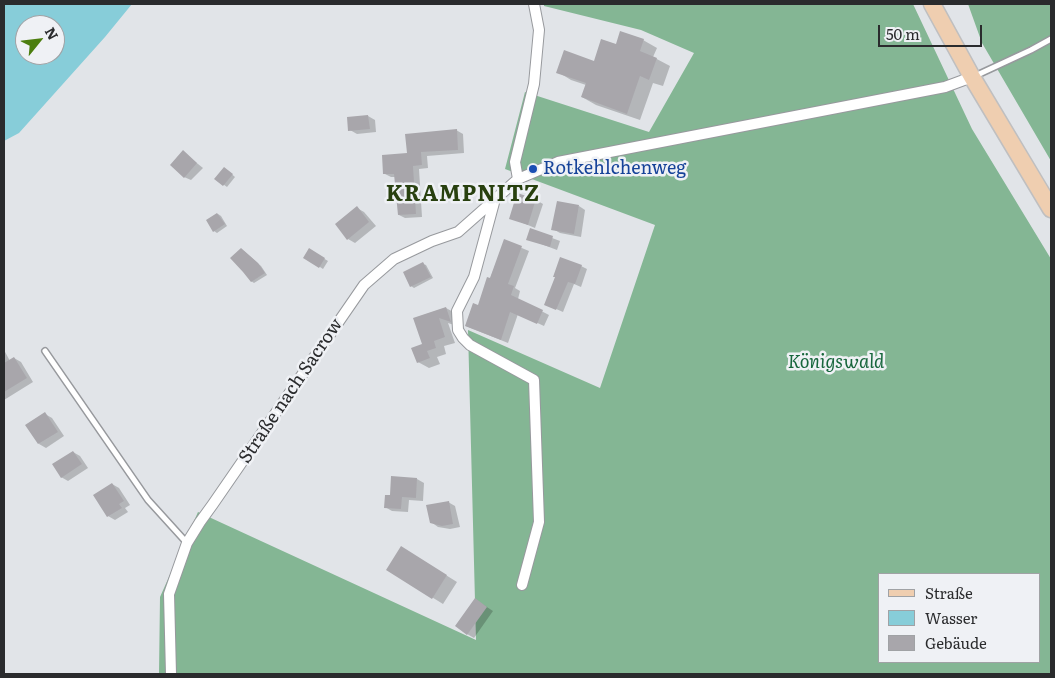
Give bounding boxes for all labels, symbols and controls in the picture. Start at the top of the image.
north arrow [15,15,65,65]
scale bar [880,15,984,47]
text: 50 m [886,22,920,45]
text: N [41,23,64,43]
place label: Rotkehlchenweg [543,158,686,180]
marker: Rotkehlchenweg [527,163,539,175]
district label: KRAMPNITZ [385,182,541,208]
street label: Straße nach Sacrow [235,314,347,468]
park label: Königswald [788,352,884,374]
legend [878,573,1040,663]
text: Straße [925,581,973,604]
text: Wasser [925,606,977,629]
text: Gebäude [925,631,987,654]

